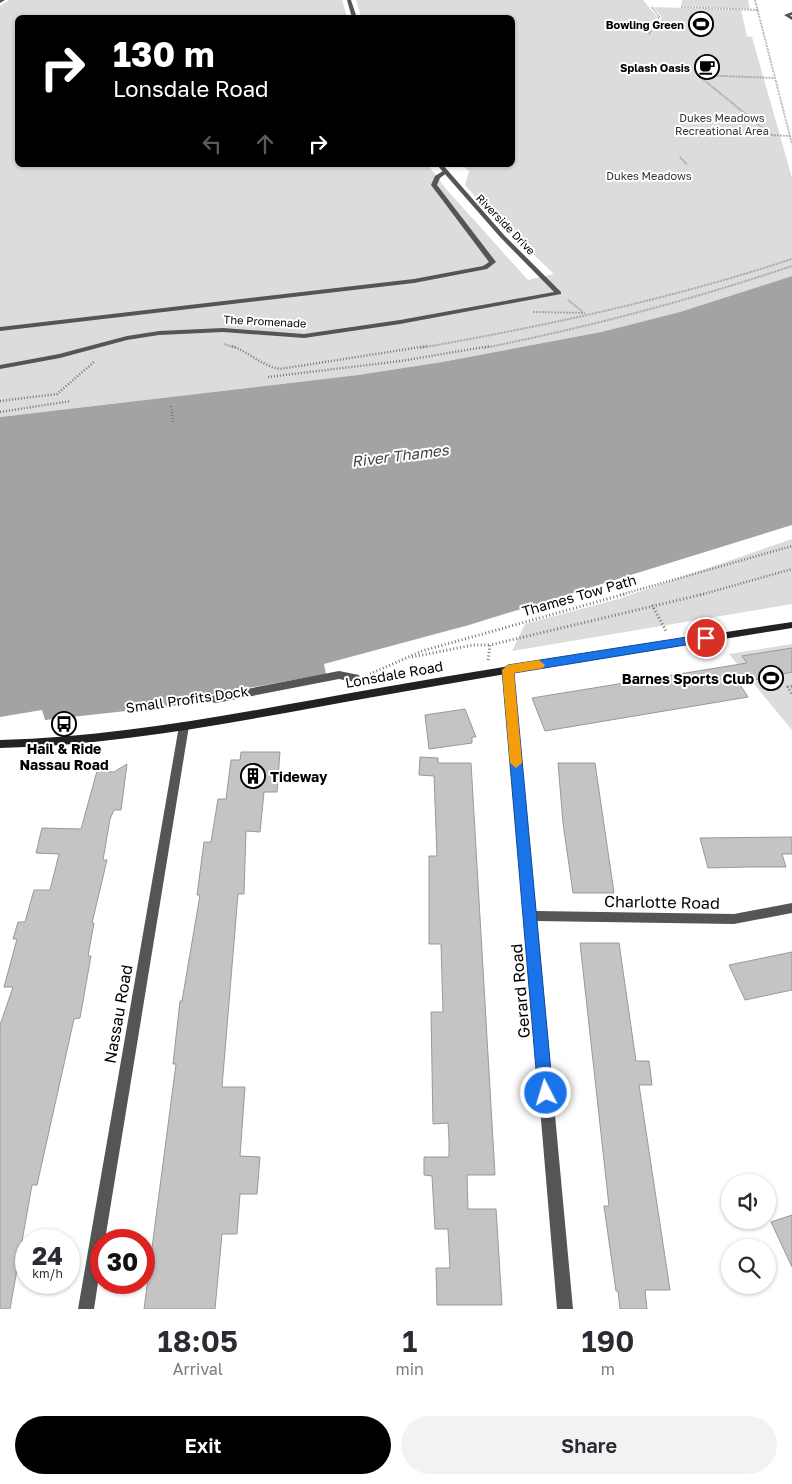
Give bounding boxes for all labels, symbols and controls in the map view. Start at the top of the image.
sports icon: Bowling Green [688,11,714,37]
place label: Bowling Green [606,18,684,31]
text: 130 m [113,33,215,75]
icon: right [30,35,95,100]
cafe icon: Splash Oasis [694,54,720,80]
place label: Splash Oasis [620,61,690,74]
text: Lonsdale Road [113,75,269,102]
park label: Dukes Meadows Recreational Area [675,111,769,137]
icon: left [198,130,226,158]
icon: ahead [251,130,279,158]
icon: right [304,130,332,158]
park label: Dukes Meadows [606,169,692,182]
street label: Riverside Drive [474,191,538,257]
street label: The Promenade [223,312,307,330]
water label: River Thames [350,440,451,470]
street label: Thames Tow Path [520,571,638,619]
pin [685,617,727,659]
icon: arrive [692,624,720,652]
street label: Lonsdale Road [344,657,444,691]
sports icon: Barnes Sports Club [758,665,784,691]
place label: Barnes Sports Club [622,670,754,687]
street label: Small Profits Dock [125,682,249,716]
bus stop icon: Hail & Ride Nassau Road [51,711,77,737]
place label: Hail & Ride Nassau Road [19,740,109,773]
building icon: Tideway [240,763,266,789]
place label: Tideway [270,768,328,785]
street label: Charlotte Road [604,891,720,913]
street label: Gerard Road [506,943,534,1039]
street label: Nassau Road [99,963,137,1065]
position arrow [519,1066,571,1118]
map controls [721,1174,776,1294]
button: sound [721,1174,776,1229]
speed limit sign: 30 [90,1229,155,1294]
button: search [721,1239,776,1294]
text: 24 [32,1240,63,1271]
text: km/h [32,1266,63,1281]
text: 18:05 [158,1323,238,1359]
text: 1 [402,1323,417,1359]
text: 190 [581,1323,634,1359]
text: Arrival [173,1359,223,1379]
text: min [396,1359,424,1379]
text: m [601,1359,615,1379]
button: Exit [15,1416,391,1474]
button: Share [401,1416,777,1474]

